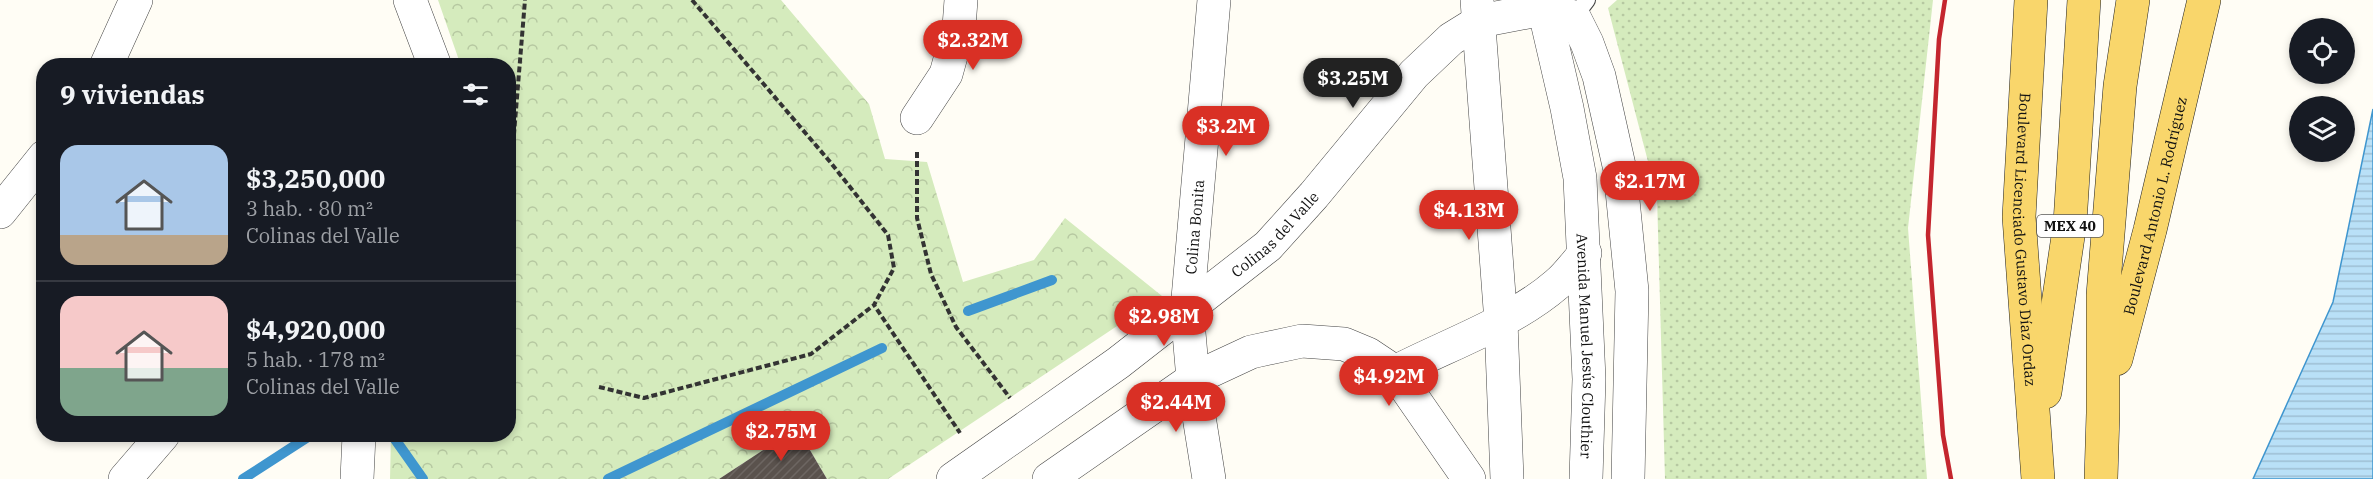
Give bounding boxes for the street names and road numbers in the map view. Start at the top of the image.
street label: Boulevard Licenciado Gustavo Díaz Ordaz [2009,92,2041,387]
street label: Boulevard Antonio L. Rodríguez [2119,95,2190,317]
street label: Colina Bonita [1181,179,1208,275]
street label: Colinas del Valle [1227,187,1322,281]
road number: MEX 40 [2037,215,2103,237]
street label: Avenida Manuel Jesús Clouthier [1573,233,1599,459]

